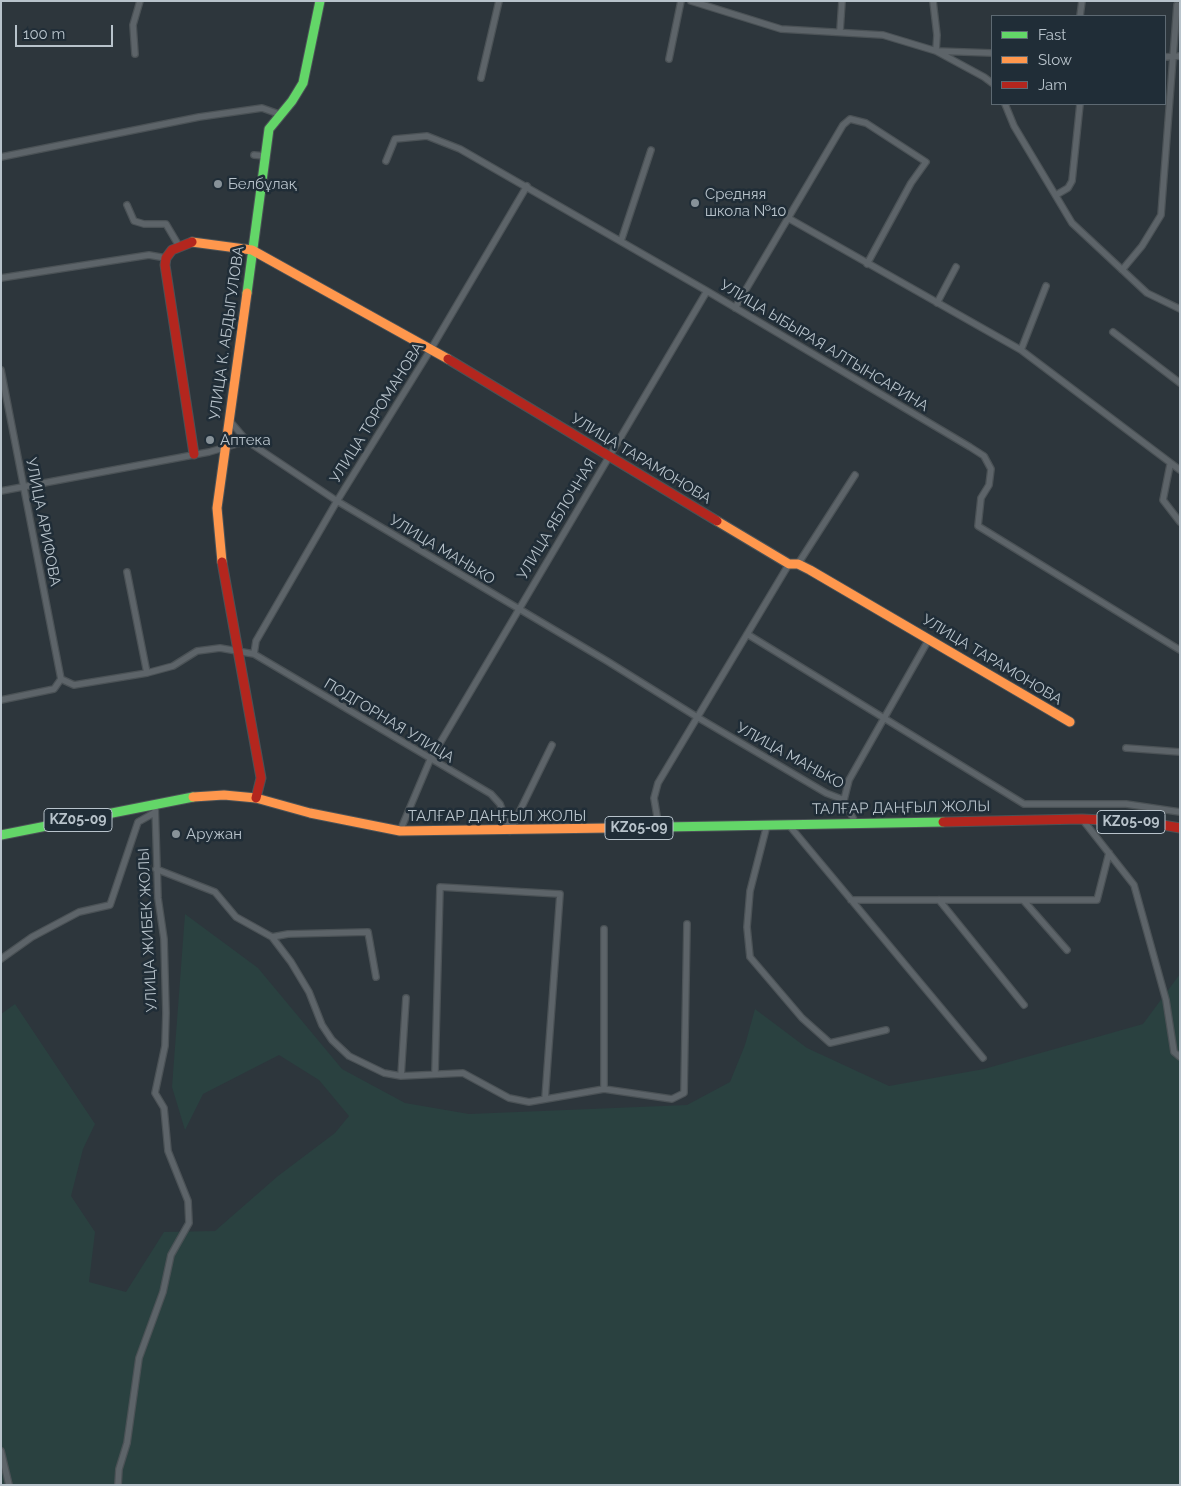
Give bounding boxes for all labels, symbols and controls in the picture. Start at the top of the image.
scale bar [18,15,115,47]
legend [991,15,1166,105]
text: 100 m [23,25,65,43]
text: Fast [1038,26,1066,44]
text: Slow [1038,51,1072,69]
text: Jam [1038,76,1067,94]
place label: Белбұлақ [228,175,297,193]
marker: Белбұлақ [212,178,224,190]
place label: Средняя школа №10 [705,185,787,220]
marker: Средняя школа №10 [689,197,701,209]
street label: УЛИЦА К. АБДЫГУЛОВА [206,245,248,421]
street label: УЛИЦА ЫБЫРАЯ АЛТЫНСАРИНА [716,276,932,416]
street label: УЛИЦА ТОРОМАНОВА [326,339,428,487]
street label: УЛИЦА ТАРАМОНОВА [568,410,714,508]
place label: Аптека [220,431,271,449]
marker: Аптека [204,434,216,446]
street label: УЛИЦА ЯБЛОЧНАЯ [514,455,600,583]
street label: УЛИЦА АРИФОВА [22,456,64,588]
street label: УЛИЦА МАНЬКО [386,511,498,589]
street label: УЛИЦА ТАРАМОНОВА [919,611,1065,709]
street label: ПОДГОРНАЯ УЛИЦА [321,675,457,767]
street label: УЛИЦА МАНЬКО [733,719,847,793]
street label: ТАЛҒАР ДАҢҒЫЛ ЖОЛЫ [812,797,990,819]
street label: ТАЛҒАР ДАҢҒЫЛ ЖОЛЫ [408,807,586,825]
road number: KZ05-09 [44,808,112,832]
road number: KZ05-09 [1097,810,1165,834]
road number: KZ05-09 [605,816,673,840]
place label: Аружан [186,825,242,843]
marker: Аружан [170,828,182,840]
street label: УЛИЦА ЖИБЕК ЖОЛЫ [135,848,161,1012]

